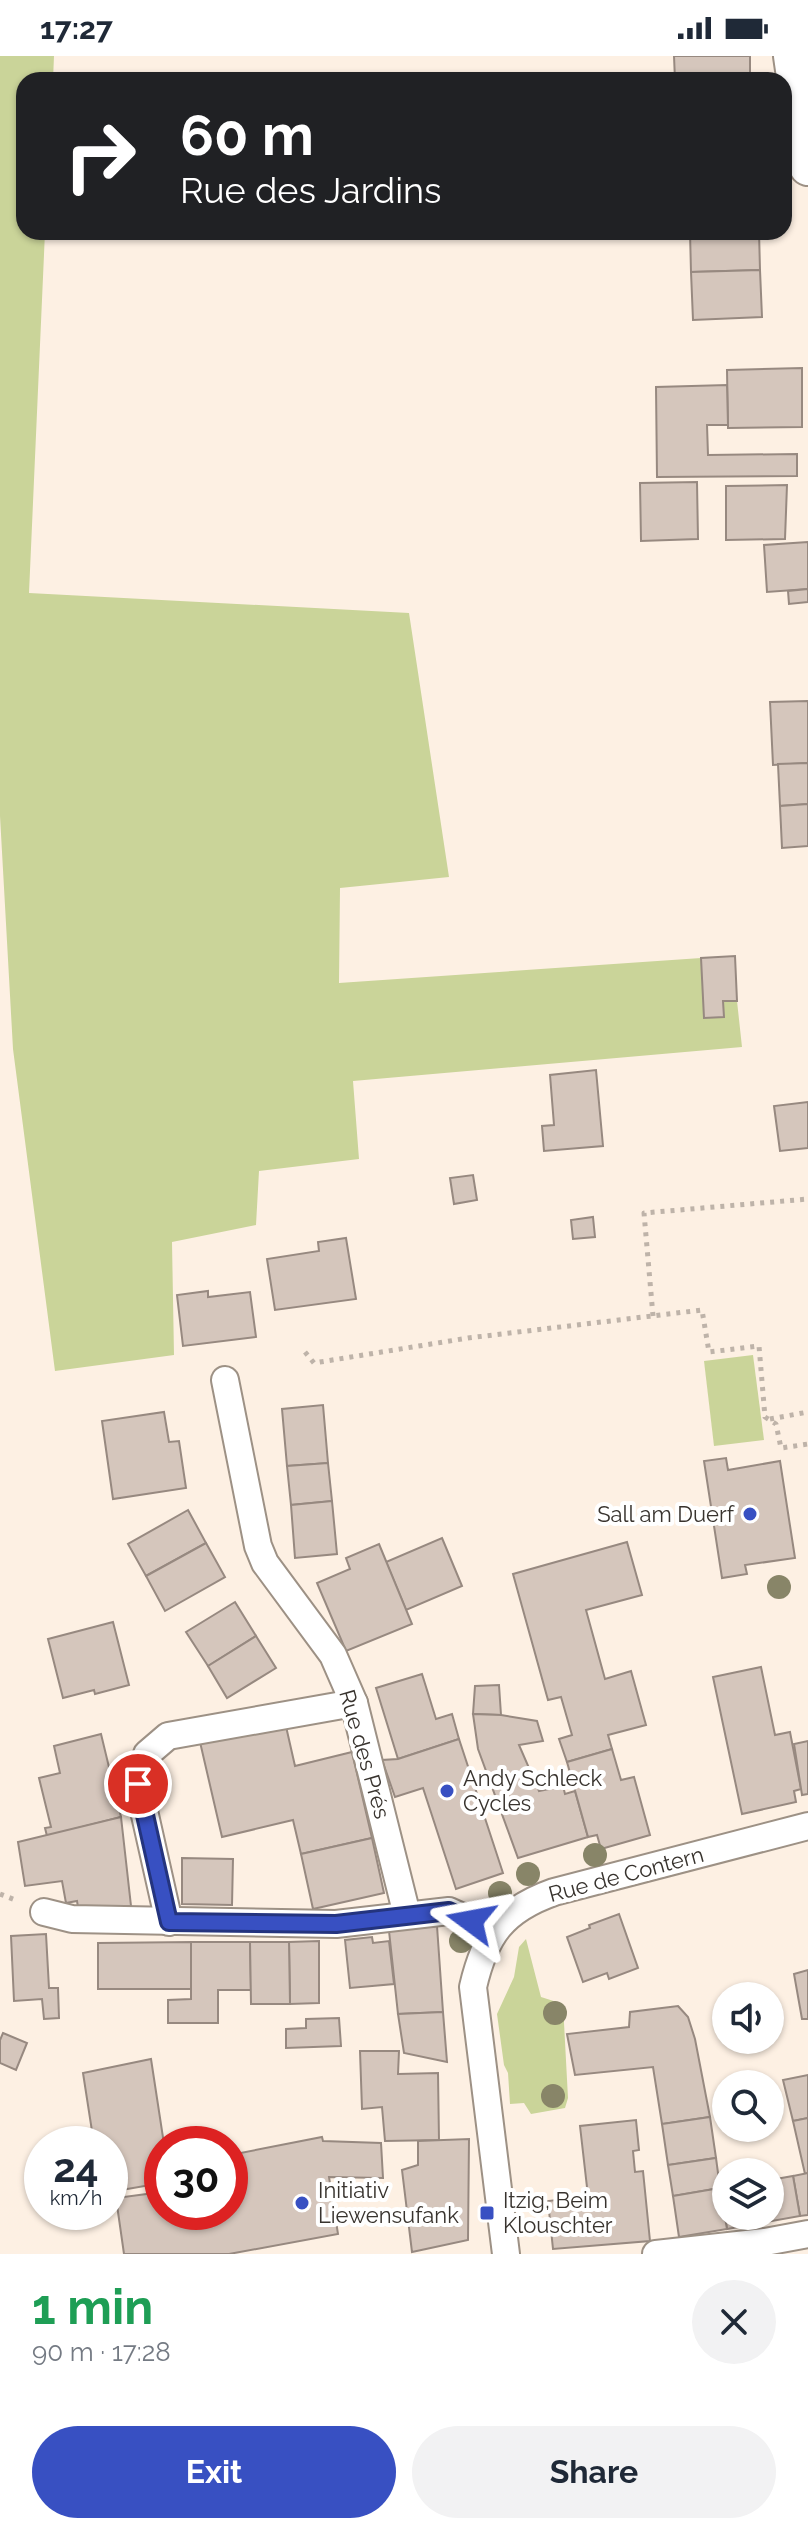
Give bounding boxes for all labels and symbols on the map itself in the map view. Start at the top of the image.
place label: Sall am Duerf [597,1501,735,1527]
marker: Sall am Duerf [741,1505,759,1523]
street label: Rue des Prés [334,1686,396,1822]
pin [104,1750,172,1818]
place label: Andy Schleck Cycles [463,1765,603,1816]
marker: Andy Schleck Cycles [438,1782,456,1800]
street label: Rue de Contern [546,1841,706,1907]
position arrow [429,1879,513,1963]
speed limit sign: 30 [144,2126,248,2230]
place label: Initiativ Liewensufank [318,2177,459,2228]
place label: Itzig, Beim Klouschter [503,2187,613,2238]
marker: Initiativ Liewensufank [293,2194,311,2212]
marker: Itzig, Beim Klouschter [478,2204,496,2222]

